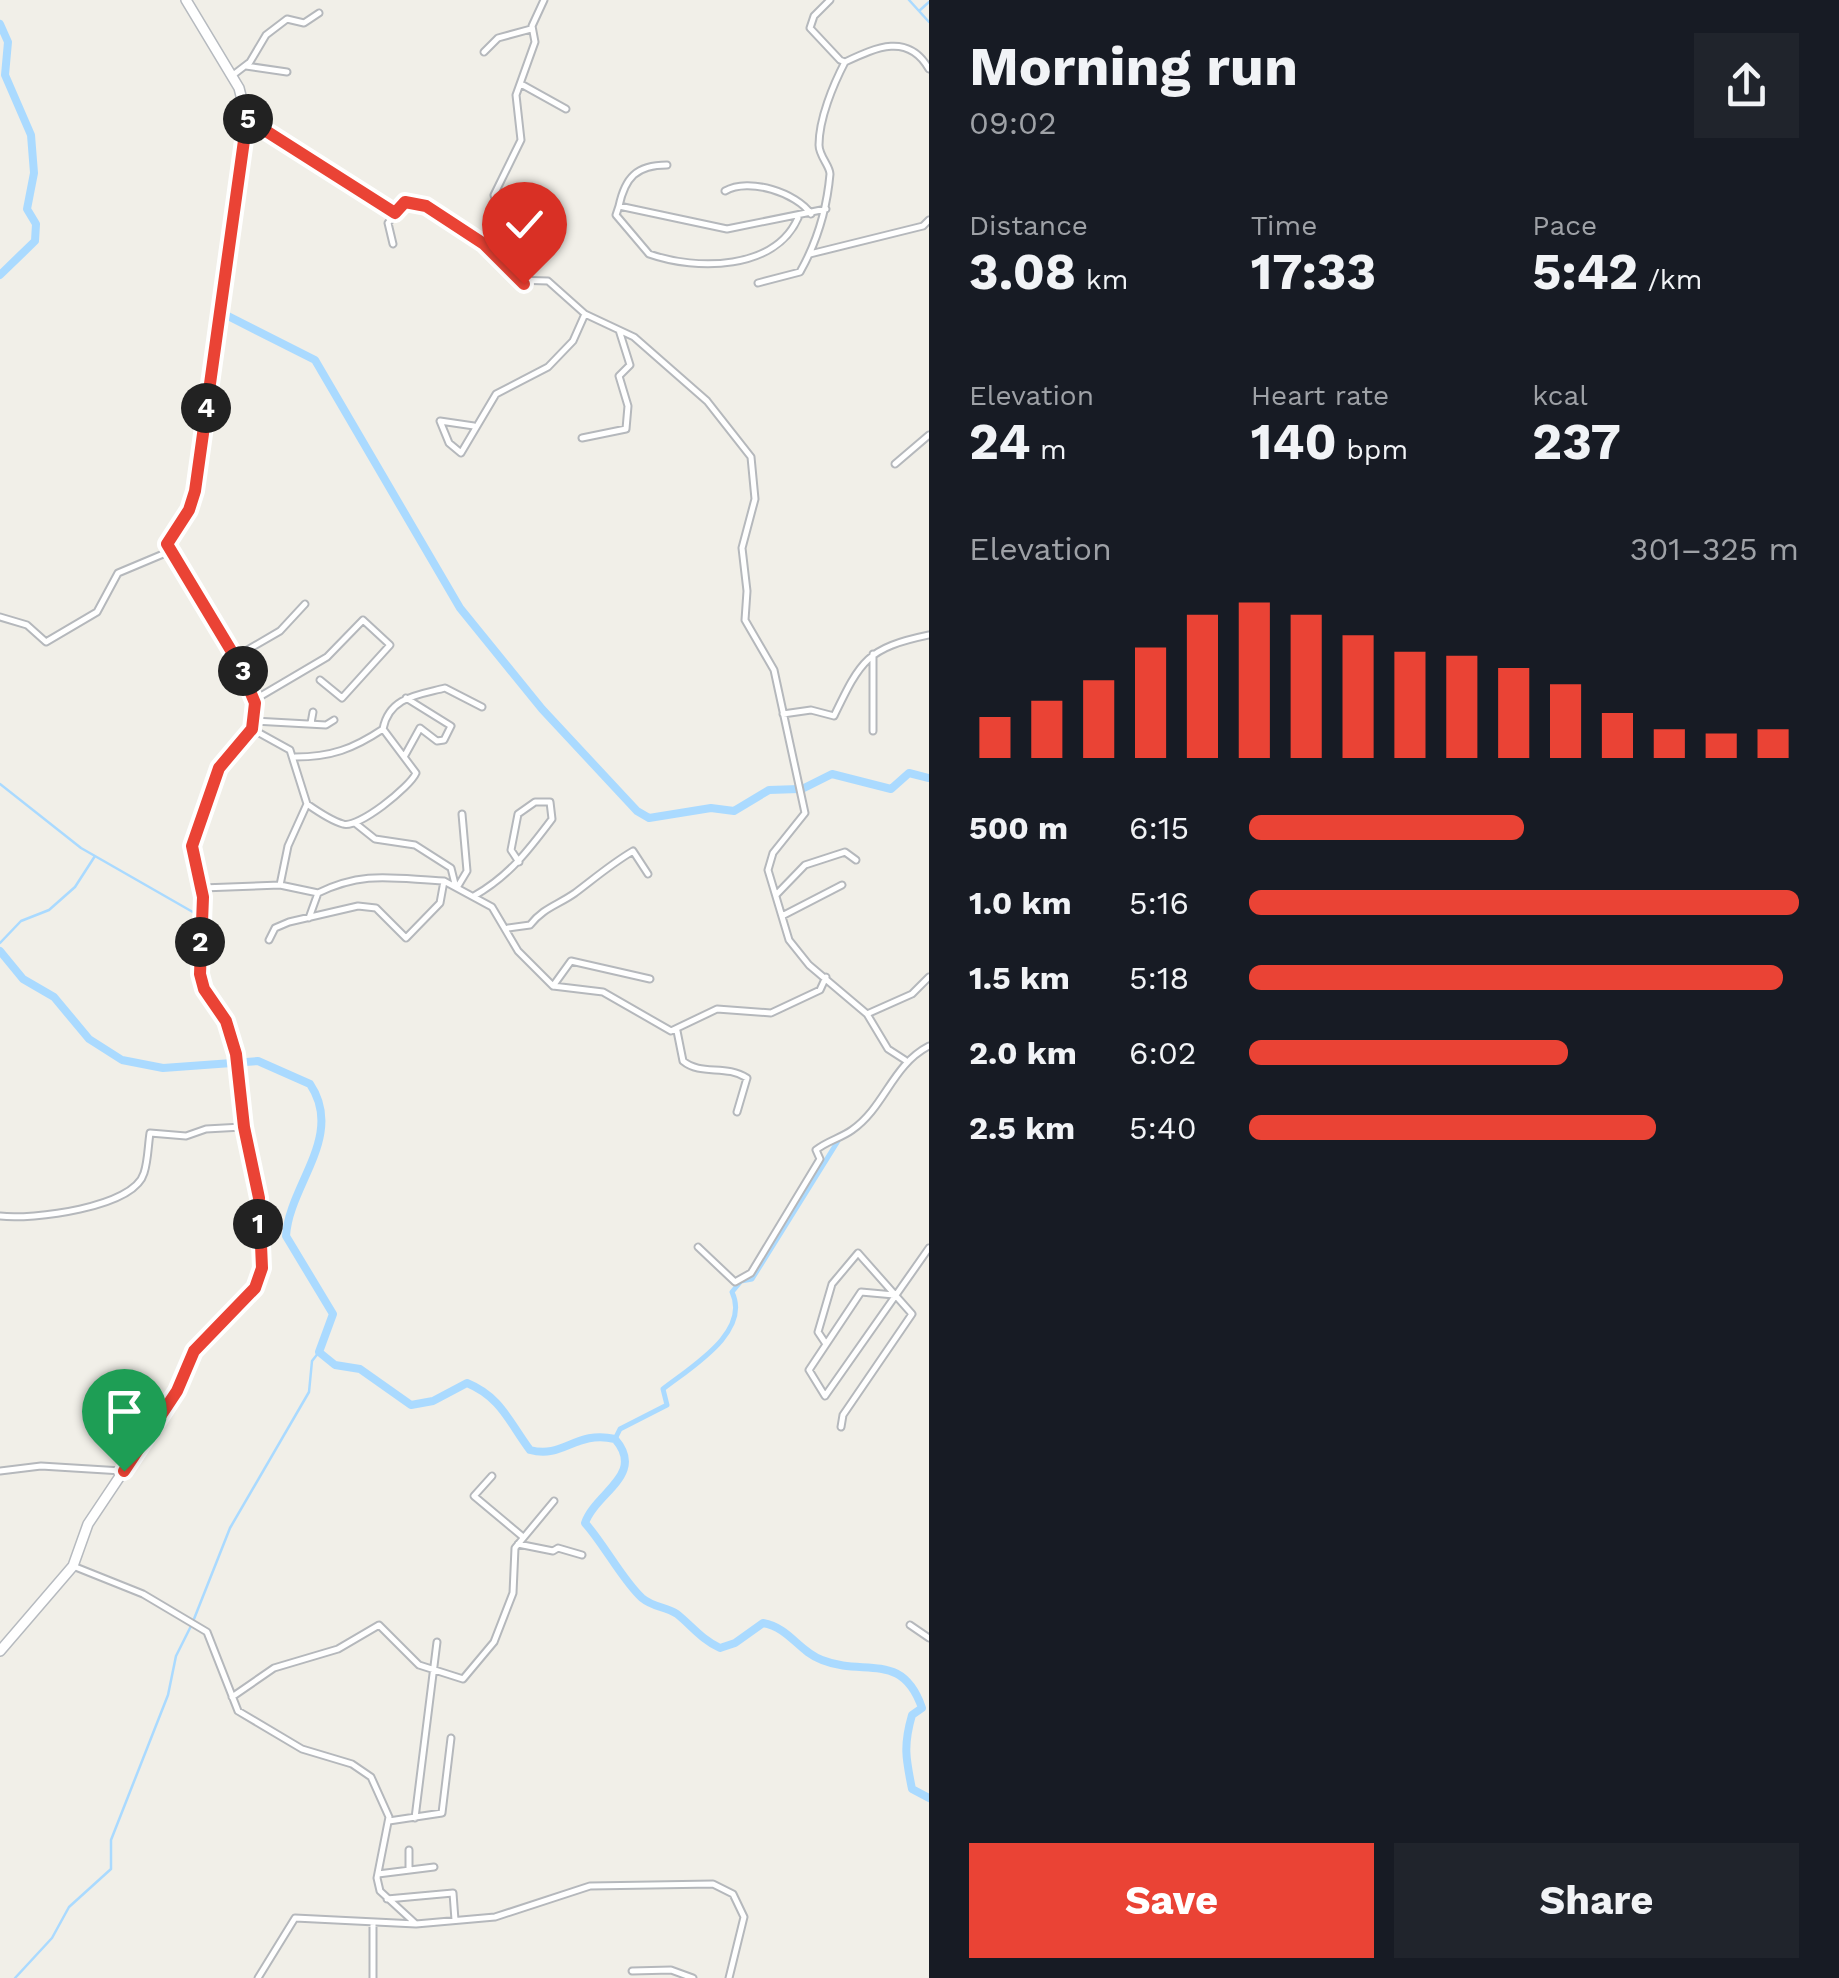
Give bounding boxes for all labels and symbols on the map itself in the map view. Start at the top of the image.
pin: 5 [223,94,273,144]
pin [482,182,567,285]
pin: 4 [181,383,231,433]
pin: 3 [218,646,268,696]
pin: 2 [175,917,225,967]
pin: 1 [233,1199,283,1249]
pin [82,1369,167,1472]

